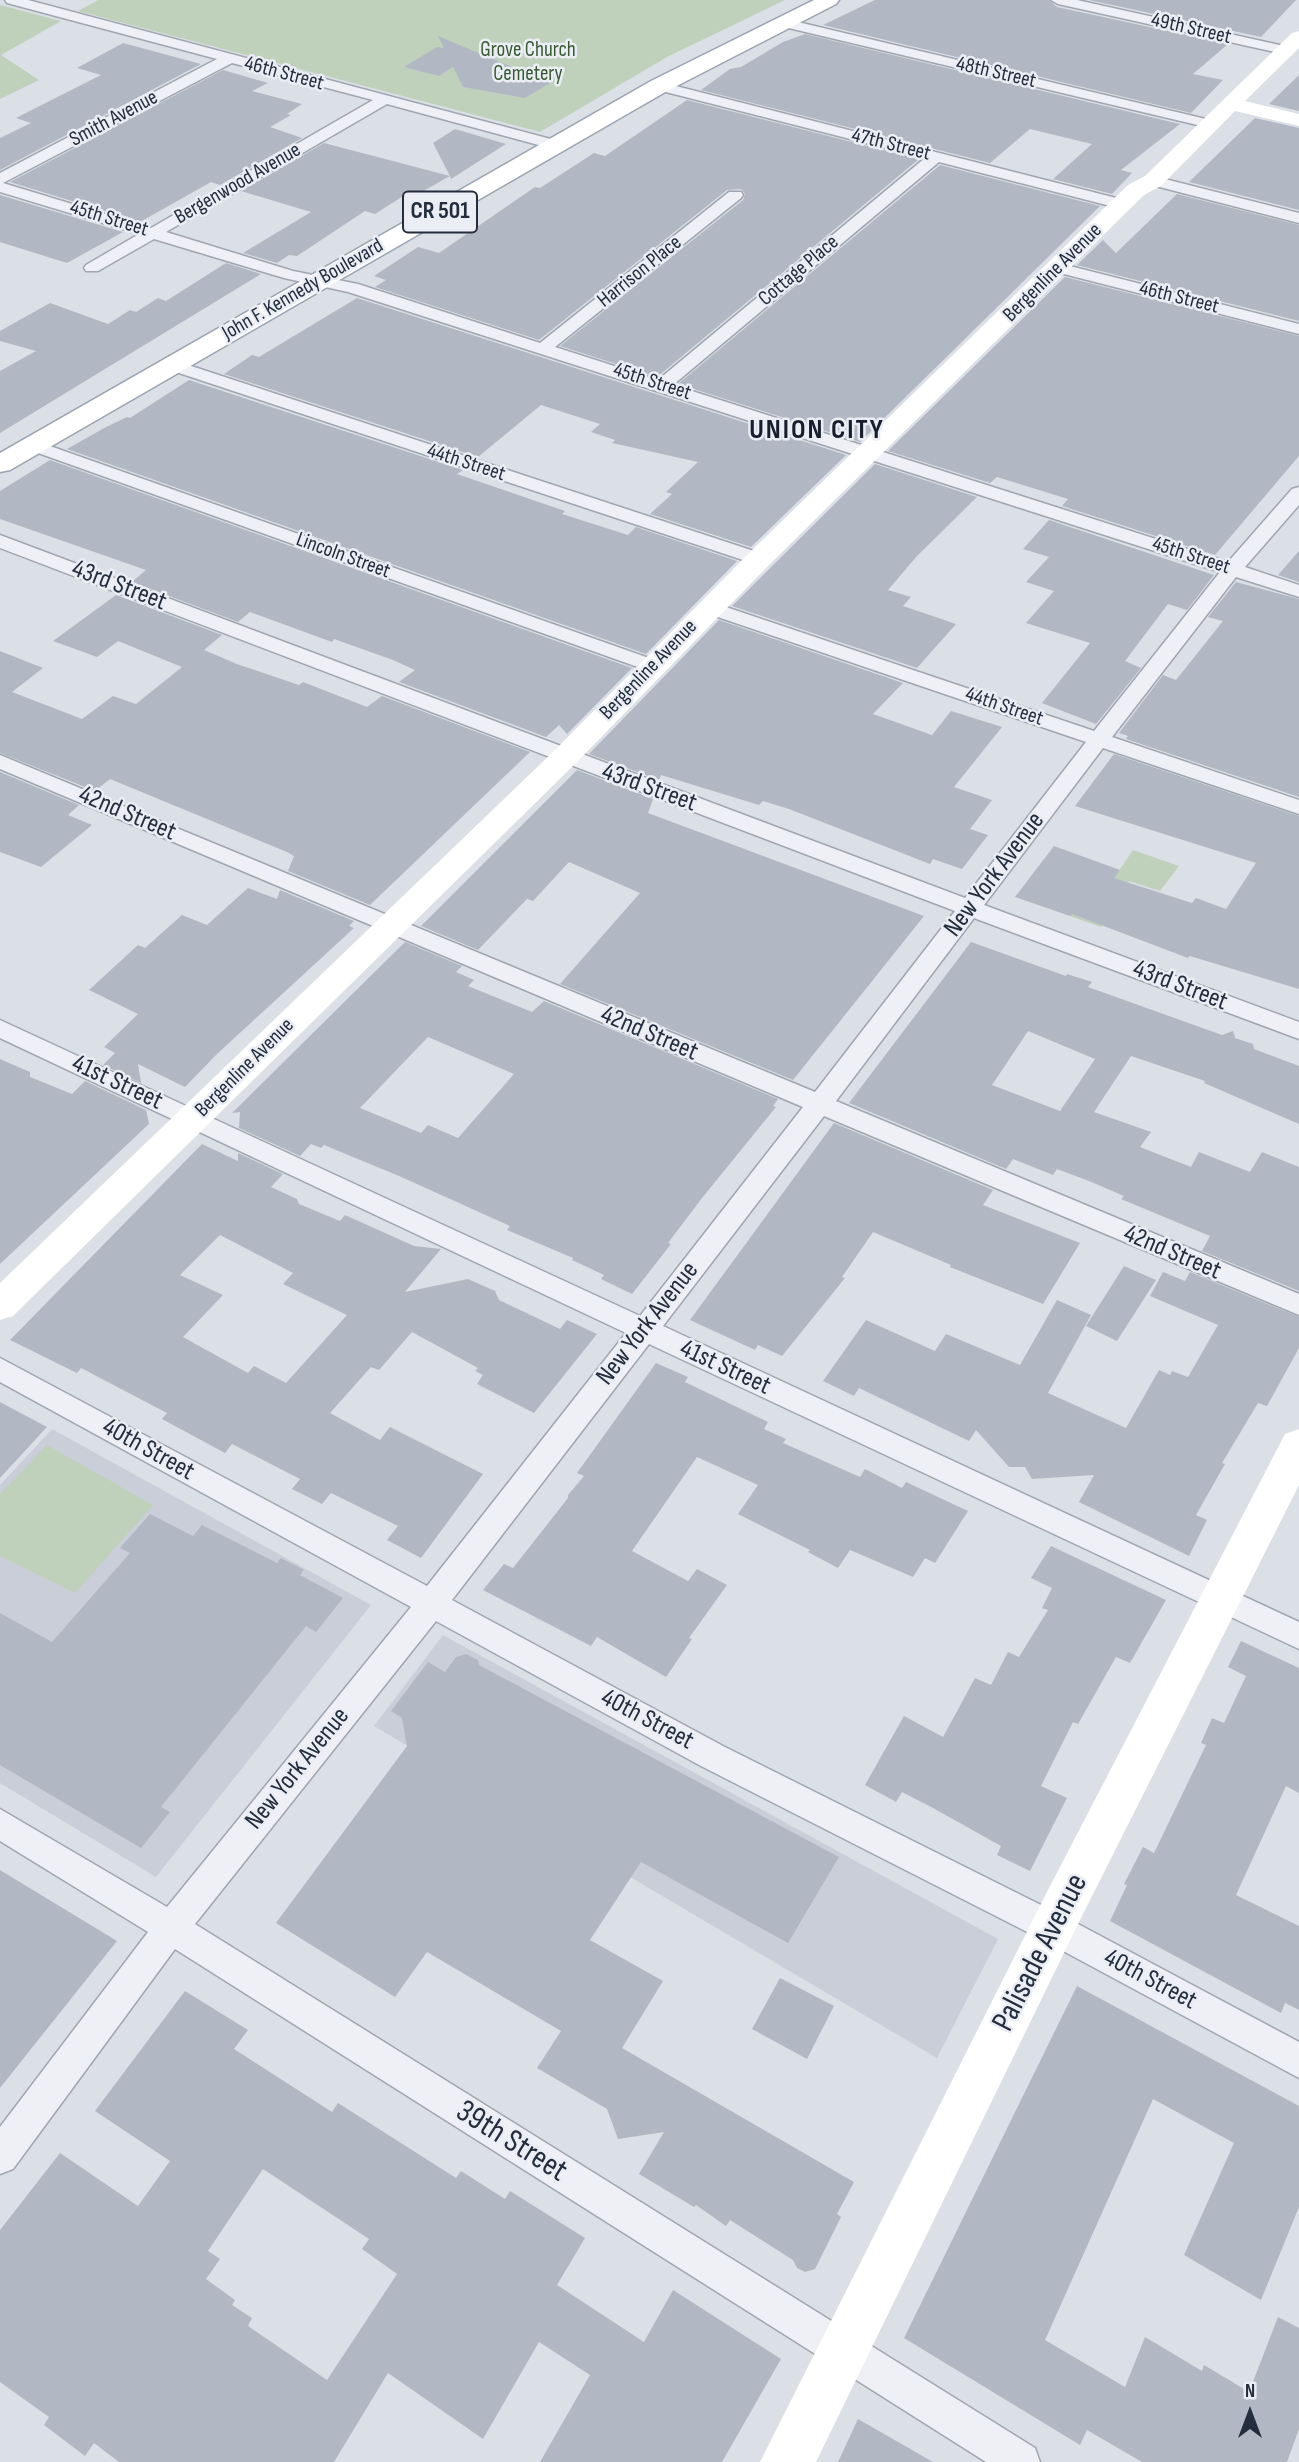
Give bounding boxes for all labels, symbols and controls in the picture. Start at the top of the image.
street label: 49th Street [1149,8,1233,50]
park label: Grove Church Cemetery [480,38,576,88]
street label: 46th Street [242,51,326,97]
street label: 48th Street [954,52,1038,94]
street label: Smith Avenue [66,85,162,153]
street label: 47th Street [849,123,933,167]
street label: Bergenwood Avenue [170,138,306,230]
road number: CR 501 [403,192,477,232]
street label: 45th Street [67,195,151,243]
street label: Bergenline Avenue [998,218,1108,328]
street label: Harrison Place [593,230,687,314]
street label: Cottage Place [754,230,844,312]
street label: John F. Kennedy Boulevard [218,234,388,346]
street label: 46th Street [1137,276,1221,320]
street label: 45th Street [610,358,694,406]
district label: UNION CITY [751,414,883,448]
street label: 44th Street [424,439,508,487]
street label: Lincoln Street [293,527,393,585]
street label: 45th Street [1149,532,1233,580]
street label: 43rd Street [67,554,171,618]
street label: Bergenline Avenue [595,615,703,725]
street label: 44th Street [962,682,1046,732]
street label: 43rd Street [597,756,701,820]
street label: 42nd Street [74,780,180,848]
street label: New York Avenue [938,807,1052,943]
street label: 43rd Street [1128,954,1232,1018]
street label: 42nd Street [596,1000,702,1068]
street label: Bergenline Avenue [190,1013,300,1123]
street label: 41st Street [67,1049,167,1117]
street label: 42nd Street [1119,1219,1225,1287]
street label: New York Avenue [590,1256,706,1392]
street label: 41st Street [675,1334,775,1402]
street label: 40th Street [96,1412,200,1488]
street label: 40th Street [595,1683,699,1757]
street label: New York Avenue [239,1702,357,1836]
street label: Palisade Avenue [985,1868,1097,2038]
street label: 40th Street [1098,1943,1202,2017]
street label: 39th Street [448,2093,574,2191]
north arrow [1215,2378,1285,2448]
text: N [1245,2380,1255,2403]

